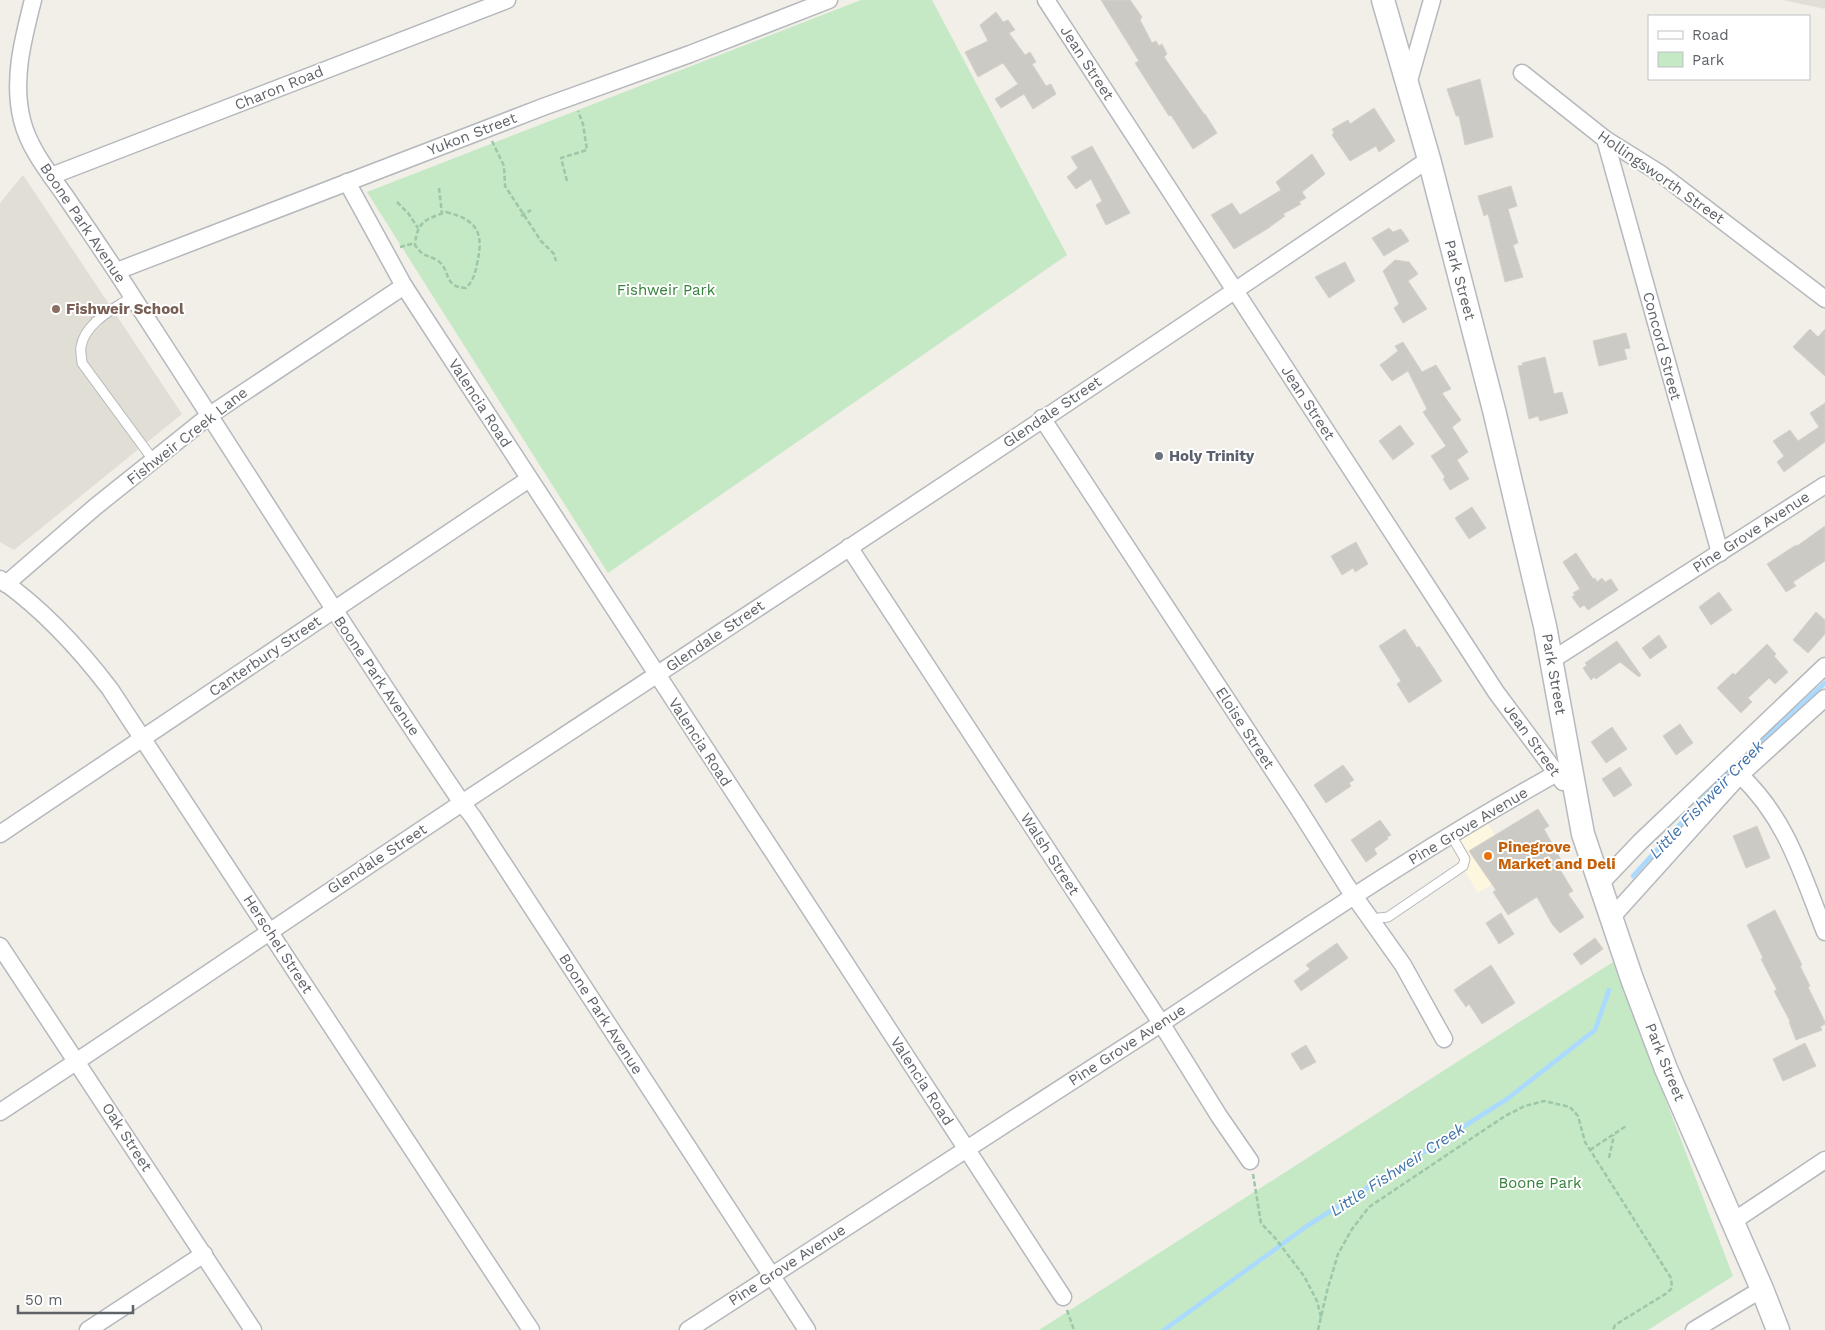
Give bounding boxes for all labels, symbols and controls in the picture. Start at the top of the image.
legend [1648,15,1810,80]
street label: Jean Street [1056,22,1118,104]
text: Road [1692,26,1729,44]
text: Park [1692,51,1725,69]
street label: Charon Road [232,62,326,114]
street label: Yukon Street [425,109,520,159]
street label: Hollingsworth Street [1594,126,1728,228]
street label: Boone Park Avenue [36,160,130,286]
street label: Park Street [1441,238,1480,323]
park label: Fishweir Park [617,281,716,299]
street label: Concord Street [1639,290,1685,403]
place label: Fishweir School [66,300,184,318]
marker: Fishweir School [50,303,62,315]
street label: Valencia Road [445,355,515,451]
street label: Jean Street [1277,362,1339,444]
street label: Glendale Street [999,372,1105,452]
street label: Fishweir Creek Lane [123,383,251,489]
place label: Holy Trinity [1169,447,1255,465]
marker: Holy Trinity [1153,450,1165,462]
street label: Pine Grove Avenue [1689,487,1813,577]
street label: Glendale Street [662,596,768,676]
street label: Canterbury Street [205,611,325,700]
street label: Boone Park Avenue [330,613,424,739]
street label: Park Street [1538,632,1570,717]
street label: Eloise Street [1212,684,1279,773]
street label: Valencia Road [665,694,735,790]
street label: Jean Street [1500,700,1565,780]
water label: Little Fishweir Creek [1645,736,1768,862]
street label: Pine Grove Avenue [1405,783,1531,869]
street label: Walsh Street [1017,810,1084,899]
street label: Glendale Street [324,820,431,898]
place label: Pinegrove Market and Deli [1498,838,1616,873]
marker: Pinegrove Market and Deli [1482,850,1494,862]
street label: Herschel Street [239,891,317,997]
street label: Boone Park Avenue [555,950,647,1078]
street label: Pine Grove Avenue [1065,1000,1189,1090]
street label: Park Street [1641,1021,1689,1104]
street label: Valencia Road [887,1033,957,1129]
street label: Oak Street [98,1099,156,1175]
water label: Little Fishweir Creek [1326,1118,1469,1220]
park label: Boone Park [1498,1174,1582,1192]
street label: Pine Grove Avenue [725,1220,849,1310]
scale bar [18,1282,132,1314]
text: 50 m [25,1291,62,1309]

